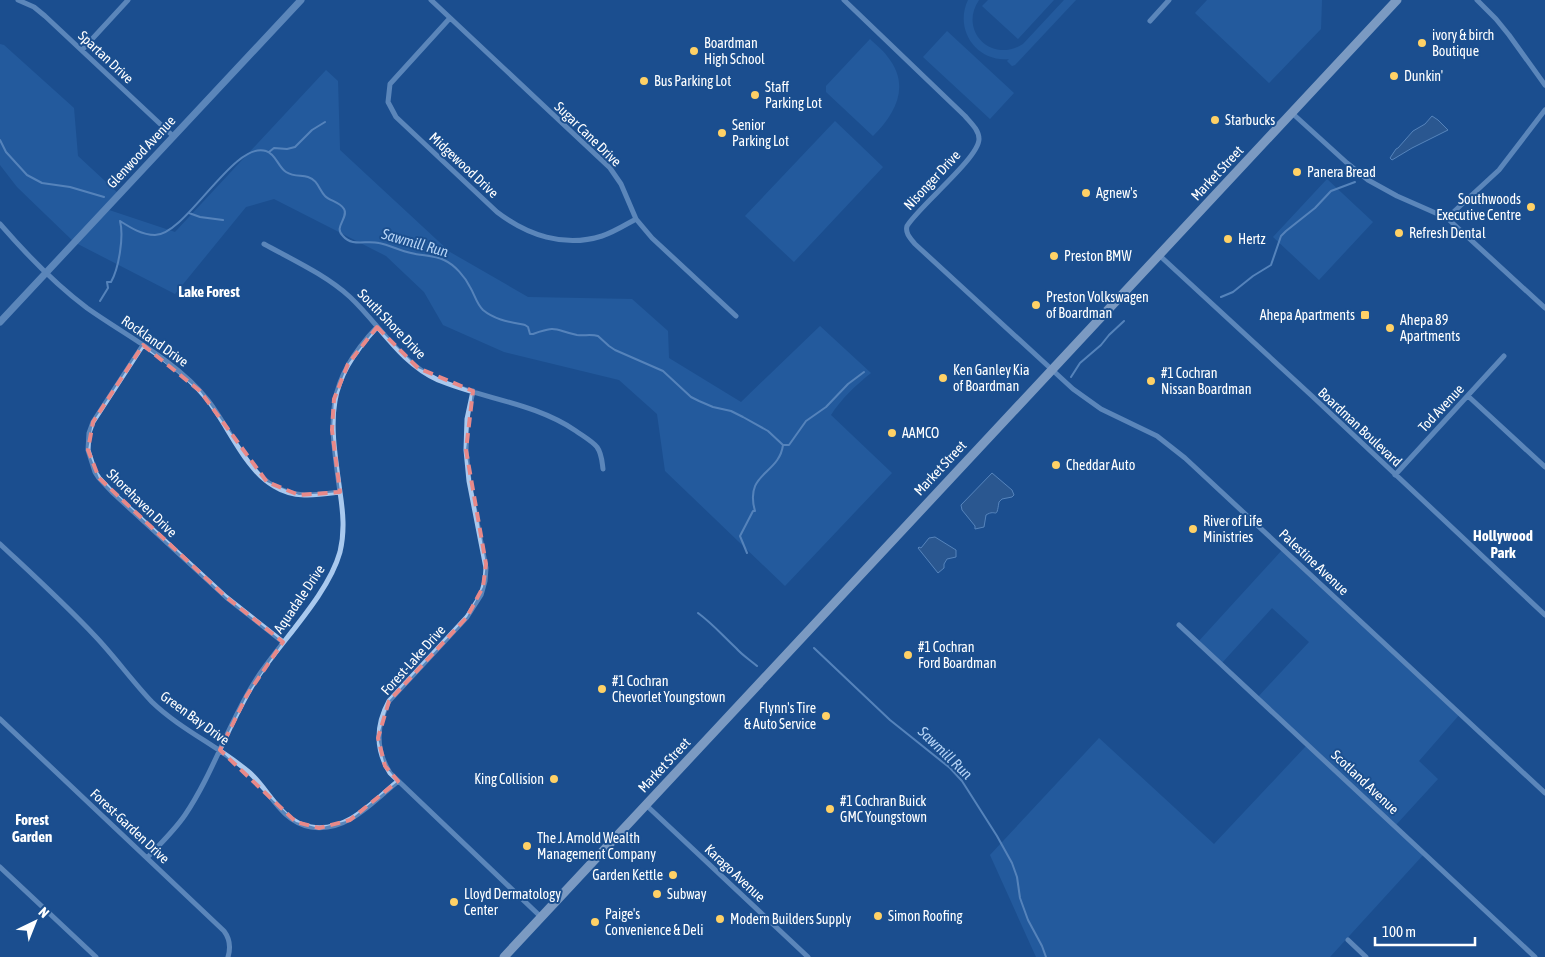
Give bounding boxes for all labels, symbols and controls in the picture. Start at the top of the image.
street label: Spartan Drive [75,27,137,87]
place label: ivory & birch Boutique [1432,27,1494,59]
place label: Boardman High School [704,35,765,67]
marker: ivory & birch Boutique [1416,37,1428,49]
marker: Boardman High School [688,45,700,57]
place label: Dunkin' [1404,68,1443,84]
marker: Dunkin' [1388,70,1400,82]
place label: Bus Parking Lot [654,73,731,89]
marker: Bus Parking Lot [638,75,650,87]
place label: Staff Parking Lot [765,79,822,111]
marker: Staff Parking Lot [749,89,761,101]
street label: Sugar Cane Drive [552,98,624,170]
place label: Starbucks [1225,112,1275,128]
street label: Glenwood Avenue [103,113,179,191]
marker: Starbucks [1209,114,1221,126]
place label: Senior Parking Lot [732,117,789,149]
marker: Senior Parking Lot [716,127,728,139]
street label: Midgewood Drive [426,129,502,201]
street label: Market Street [1188,142,1246,204]
street label: Nisonger Drive [901,147,963,213]
place label: Panera Bread [1307,164,1376,180]
marker: Panera Bread [1291,166,1303,178]
place label: Agnew's [1096,185,1138,201]
marker: Agnew's [1080,187,1092,199]
place label: Southwoods Executive Centre [1436,191,1521,223]
marker: Southwoods Executive Centre [1525,201,1537,213]
water label: Sawmill Run [379,225,450,260]
place label: Refresh Dental [1409,225,1486,241]
marker: Refresh Dental [1393,227,1405,239]
place label: Hertz [1238,231,1266,247]
marker: Hertz [1222,233,1234,245]
place label: Preston BMW [1064,248,1132,264]
marker: Preston BMW [1048,250,1060,262]
district label: Lake Forest [178,283,240,300]
street label: South Shore Drive [355,286,429,362]
place label: Preston Volkswagen of Boardman [1046,289,1149,321]
marker: Preston Volkswagen of Boardman [1030,299,1042,311]
place label: Ahepa Apartments [1260,307,1355,323]
marker: Ahepa Apartments [1359,309,1371,321]
street label: Rockland Drive [119,312,191,370]
place label: Ahepa 89 Apartments [1400,312,1460,344]
marker: Ahepa 89 Apartments [1384,322,1396,334]
place label: Ken Ganley Kia of Boardman [953,362,1029,394]
place label: #1 Cochran Nissan Boardman [1161,365,1251,397]
marker: Ken Ganley Kia of Boardman [937,372,949,384]
marker: #1 Cochran Nissan Boardman [1145,375,1157,387]
street label: Tod Avenue [1415,381,1467,435]
street label: Boardman Boulevard [1315,384,1405,470]
place label: AAMCO [902,425,939,441]
marker: AAMCO [886,427,898,439]
street label: Market Street [911,437,969,499]
place label: Cheddar Auto [1066,457,1135,473]
marker: Cheddar Auto [1050,459,1062,471]
street label: Shorehaven Drive [104,466,180,540]
place label: River of Life Ministries [1203,513,1262,545]
marker: River of Life Ministries [1187,523,1199,535]
street label: Palestine Avenue [1276,526,1352,598]
district label: Hollywood Park [1473,527,1533,561]
street label: Aquadale Drive [270,562,328,636]
street label: Forest-Lake Drive [378,622,448,698]
place label: #1 Cochran Ford Boardman [918,639,997,671]
marker: #1 Cochran Ford Boardman [902,649,914,661]
place label: #1 Cochran Chevorlet Youngstown [612,673,725,705]
marker: #1 Cochran Chevorlet Youngstown [596,683,608,695]
street label: Green Bay Drive [158,688,232,748]
place label: Flynn's Tire & Auto Service [744,700,816,732]
marker: Flynn's Tire & Auto Service [820,710,832,722]
water label: Sawmill Run [914,722,976,783]
street label: Market Street [635,734,693,796]
street label: Scotland Avenue [1328,747,1402,817]
place label: King Collision [474,771,544,787]
marker: King Collision [548,773,560,785]
street label: Forest-Garden Drive [87,785,173,867]
place label: #1 Cochran Buick GMC Youngstown [840,793,927,825]
marker: #1 Cochran Buick GMC Youngstown [824,803,836,815]
district label: Forest Garden [12,811,52,845]
place label: The J. Arnold Wealth Management Company [537,830,656,862]
marker: The J. Arnold Wealth Management Company [521,840,533,852]
street label: Karago Avenue [702,841,768,905]
place label: Garden Kettle [592,867,663,883]
marker: Garden Kettle [667,869,679,881]
place label: Lloyd Dermatology Center [464,886,561,918]
place label: Subway [667,886,707,902]
marker: Subway [651,888,663,900]
marker: Lloyd Dermatology Center [448,896,460,908]
north arrow [10,897,60,947]
text: N [35,904,52,921]
place label: Paige's Convenience & Deli [605,906,704,938]
place label: Simon Roofing [888,908,963,924]
marker: Simon Roofing [872,910,884,922]
place label: Modern Builders Supply [730,911,851,927]
marker: Modern Builders Supply [714,913,726,925]
scale bar [1375,914,1475,946]
marker: Paige's Convenience & Deli [589,916,601,928]
text: 100 m [1382,923,1416,940]

